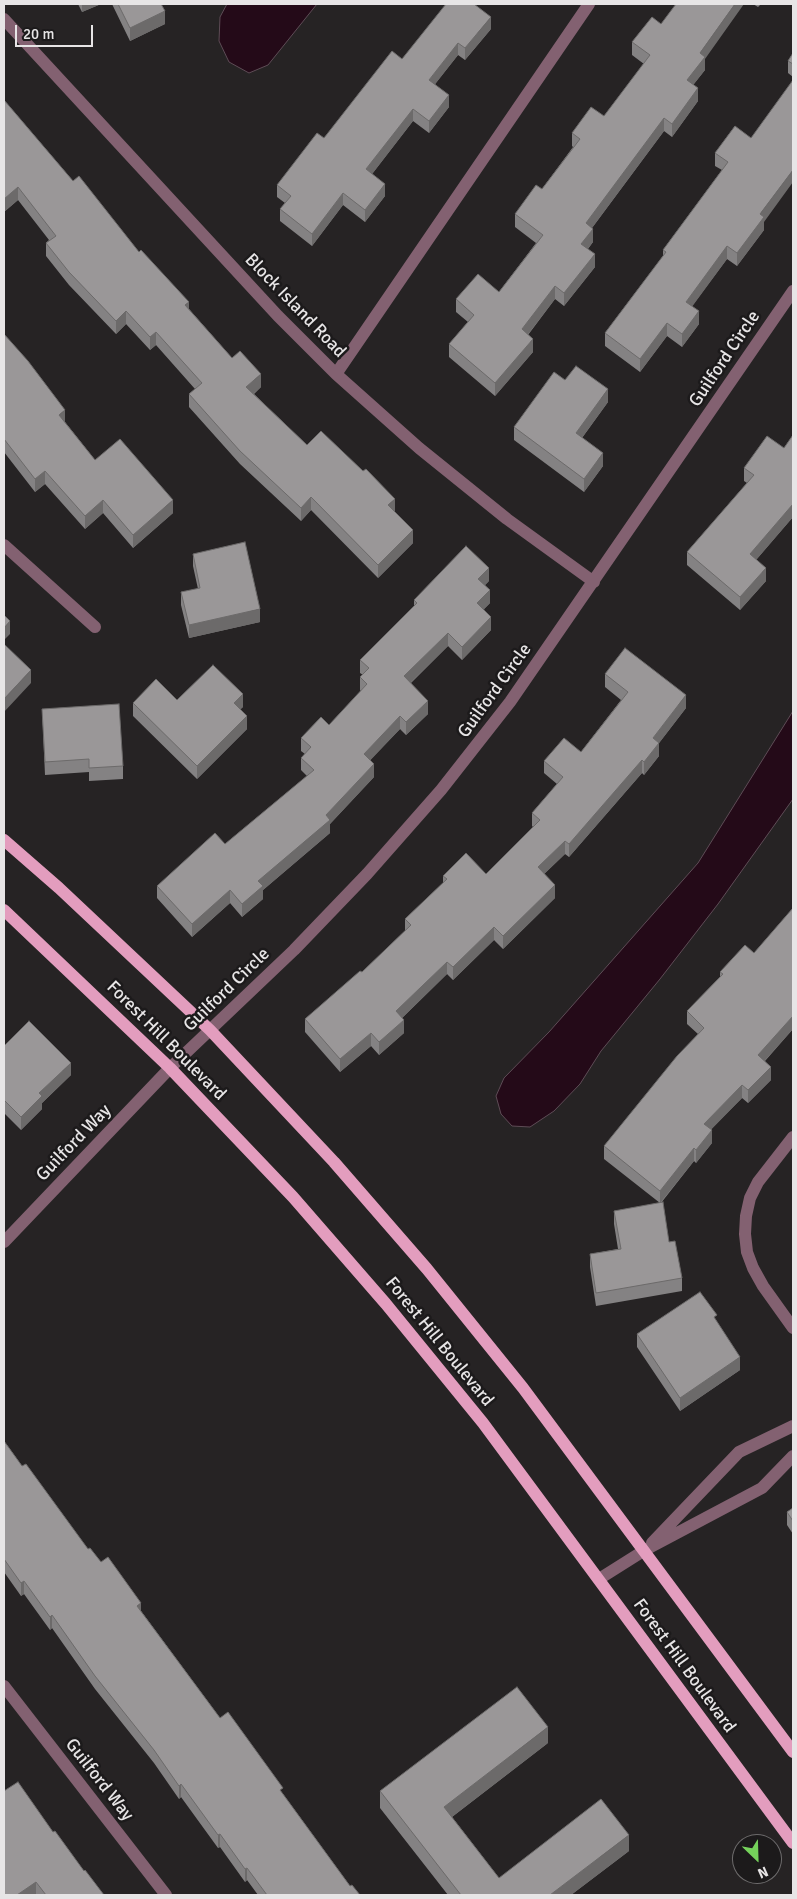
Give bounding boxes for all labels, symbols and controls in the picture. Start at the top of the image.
scale bar [18,15,95,47]
text: 20 m [23,25,54,43]
street label: Block Island Road [240,249,350,363]
street label: Guilford Circle [685,307,765,411]
street label: Guilford Circle [454,640,536,742]
street label: Guilford Circle [180,944,274,1036]
street label: Forest Hill Boulevard [102,977,230,1105]
street label: Guilford Way [32,1100,116,1186]
street label: Forest Hill Boulevard [380,1273,498,1411]
street label: Forest Hill Boulevard [628,1595,740,1737]
street label: Guilford Way [60,1735,138,1825]
north arrow [732,1834,782,1884]
text: N [755,1862,771,1882]

